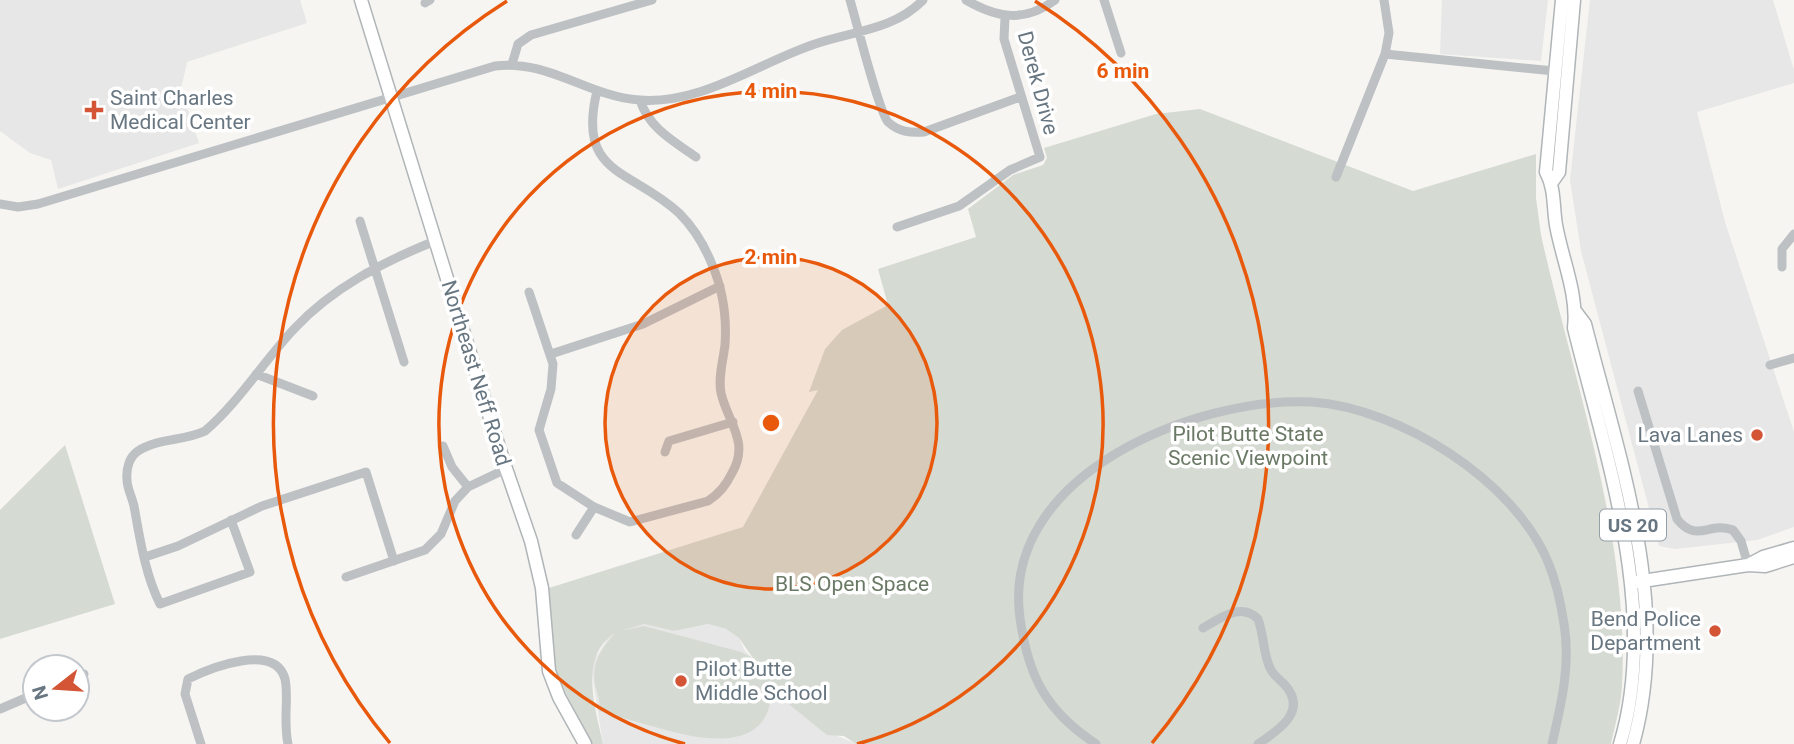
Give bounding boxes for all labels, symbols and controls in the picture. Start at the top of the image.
street label: Derek Drive [1013,29,1063,137]
text: 6 min [1097,59,1149,83]
text: 4 min [745,79,797,103]
place label: Saint Charles Medical Center [110,86,251,134]
marker: Saint Charles Medical Center [84,100,104,120]
text: 2 min [745,245,797,269]
street label: Northeast Neff Road [436,277,516,469]
centre of rings [759,411,783,435]
park label: Pilot Butte State Scenic Viewpoint [1168,422,1328,470]
place label: Lava Lanes [1637,423,1743,447]
marker: Lava Lanes [1749,427,1765,443]
road number: US 20 [1600,510,1666,540]
park label: BLS Open Space [775,572,929,596]
place label: Bend Police Department [1590,607,1701,655]
marker: Bend Police Department [1707,623,1723,639]
north arrow [21,653,91,723]
place label: Pilot Butte Middle School [695,657,828,705]
marker: Pilot Butte Middle School [673,673,689,689]
text: N [27,683,53,703]

